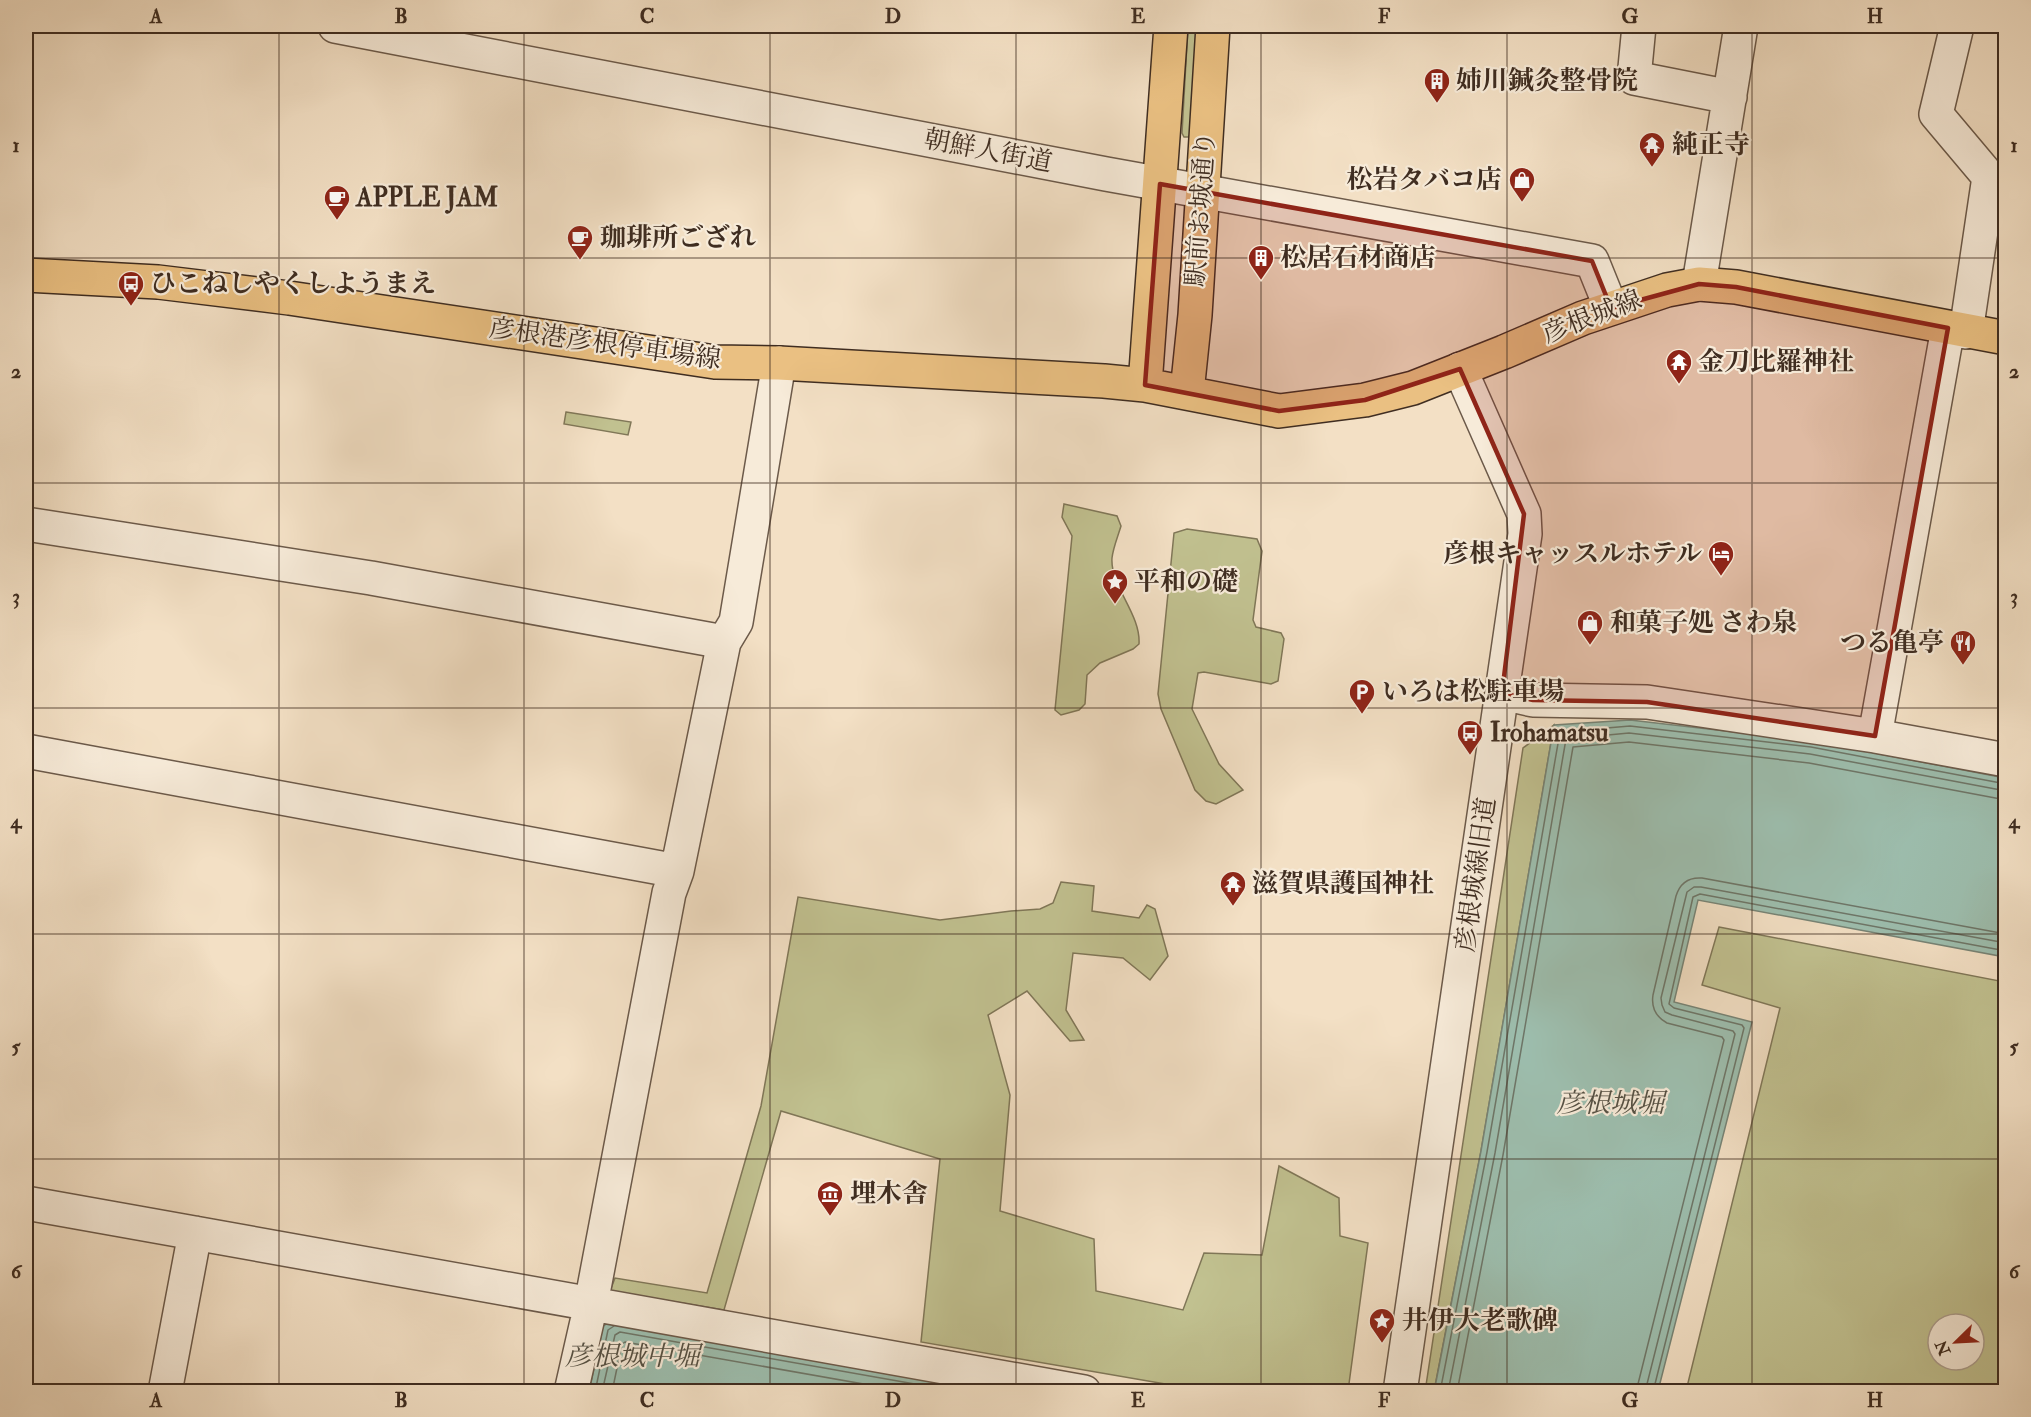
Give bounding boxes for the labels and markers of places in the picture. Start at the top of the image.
place label: 姉川鍼灸整骨院 [1456,65,1638,97]
building icon: 姉川鍼灸整骨院 [1422,66,1452,104]
place label: 純正寺 [1672,129,1750,161]
temple icon: 純正寺 [1637,130,1667,168]
place label: 松岩タバコ店 [1346,164,1502,196]
shop icon: 松岩タバコ店 [1507,165,1537,203]
place label: APPLE JAM [355,182,498,214]
cafe icon: APPLE JAM [322,183,352,221]
place label: 珈琲所ござれ [600,222,756,254]
cafe icon: 珈琲所ござれ [565,223,595,261]
place label: 松居石材商店 [1280,242,1436,274]
building icon: 松居石材商店 [1246,243,1276,281]
place label: ひこねしやくしようまえ [150,268,436,300]
bus stop icon: ひこねしやくしようまえ [116,269,146,307]
place label: 金刀比羅神社 [1698,346,1854,378]
temple icon: 金刀比羅神社 [1664,347,1694,385]
place label: 彦根キャッスルホテル [1443,538,1702,570]
hotel icon: 彦根キャッスルホテル [1706,539,1736,577]
place label: 平和の礎 [1134,566,1238,598]
place icon: 平和の礎 [1100,567,1130,605]
place label: 和菓子処 さわ泉 [1610,607,1797,639]
shop icon: 和菓子処 さわ泉 [1575,608,1605,646]
place label: つる亀亭 [1840,627,1944,659]
restaurant icon: つる亀亭 [1948,628,1978,666]
place label: いろは松駐車場 [1382,676,1564,708]
parking icon: いろは松駐車場 [1347,677,1377,715]
place label: Irohamatsu [1490,717,1609,749]
bus stop icon: Irohamatsu [1455,718,1485,756]
place label: 滋賀県護国神社 [1252,868,1434,900]
temple icon: 滋賀県護国神社 [1218,869,1248,907]
place label: 埋木舎 [850,1178,928,1210]
museum icon: 埋木舎 [815,1179,845,1217]
place label: 井伊大老歌碑 [1402,1305,1558,1337]
place icon: 井伊大老歌碑 [1367,1306,1397,1344]

